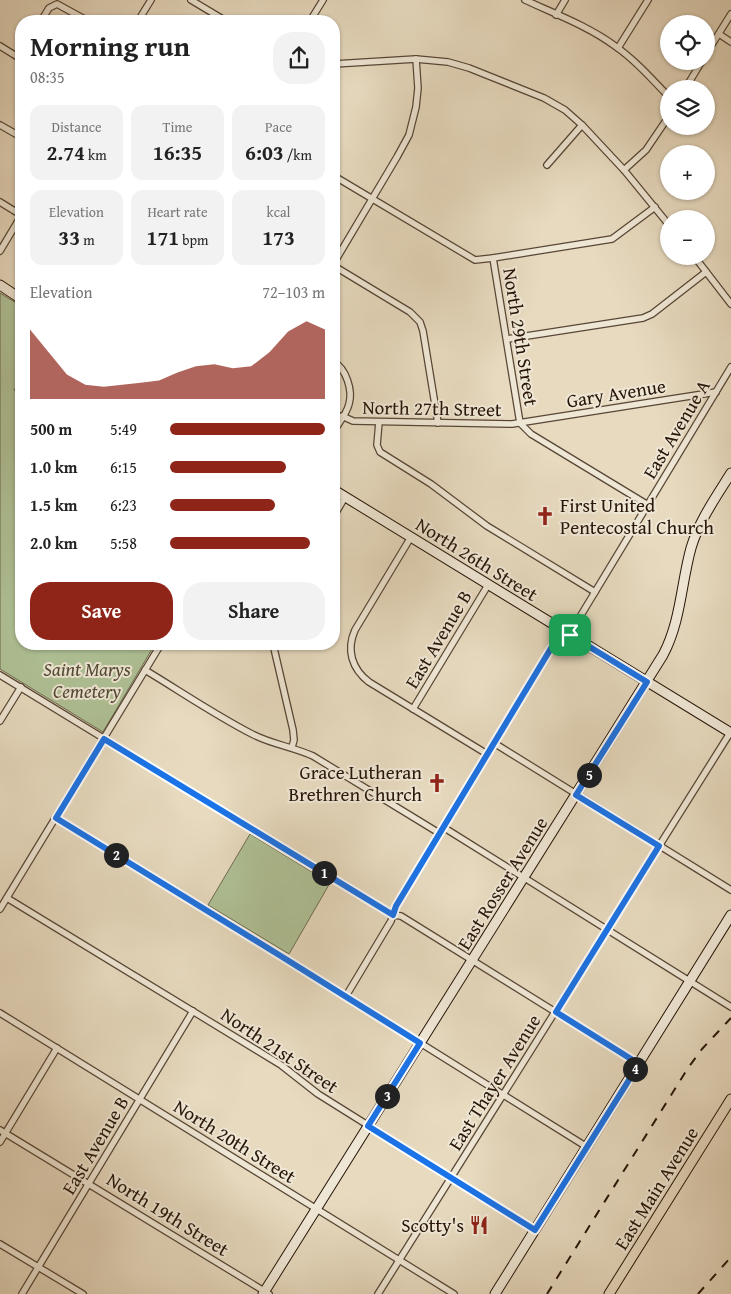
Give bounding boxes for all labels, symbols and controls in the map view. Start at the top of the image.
map controls [660,15,715,265]
button: locate [660,15,715,70]
text: Morning run [30,25,190,66]
button: share [273,32,325,84]
text: 08:35 [30,65,65,89]
button: layers [660,80,715,135]
text: Distance [51,117,102,137]
text: Time [163,117,192,137]
text: Pace [265,117,292,137]
text: 2.74 [46,137,85,168]
text: 16:35 [153,137,202,168]
text: 6:03 [245,137,284,168]
text: km [85,145,107,165]
text: /km [284,145,312,165]
button: + [660,145,715,200]
text: Elevation [49,202,104,222]
text: Heart rate [147,202,208,222]
text: kcal [267,202,290,222]
button: − [660,210,715,265]
text: 33 [58,222,80,253]
text: 171 [147,222,179,253]
text: 173 [262,222,295,253]
text: m [80,230,95,250]
text: bpm [179,230,208,250]
street label: North 29th Street [496,266,546,408]
text: Elevation [30,280,93,304]
text: 72–103 m [262,280,325,304]
street label: Gary Avenue [564,371,668,415]
street label: East Avenue A [635,374,717,484]
street label: North 27th Street [362,393,502,423]
text: 500 m [30,417,72,441]
text: 5:49 [110,417,137,441]
text: 1.0 km [30,455,77,479]
text: 6:15 [110,455,137,479]
place label: First United Pentecostal Church [560,491,714,541]
text: 1.5 km [30,493,77,517]
text: 6:23 [110,493,137,517]
church icon: First United Pentecostal Church [534,505,556,527]
street label: North 26th Street [410,510,544,608]
text: 2.0 km [30,531,77,555]
text: 5:58 [110,531,137,555]
button: Save [30,582,173,640]
button: Share [183,582,325,640]
street label: East Avenue B [398,584,478,694]
pin [549,614,591,656]
icon: arrive [556,621,584,649]
park label: Saint Marys Cemetery [43,655,131,705]
place label: Grace Lutheran Brethren Church [288,758,422,808]
pin: 5 [576,762,602,788]
text: 5 [586,765,593,785]
church icon: Grace Lutheran Brethren Church [426,772,448,794]
street label: East Rosser Avenue [450,811,554,955]
pin: 2 [104,842,128,868]
text: 2 [113,845,120,865]
pin: 1 [312,860,336,886]
text: 1 [321,863,328,883]
street label: North 21st Street [216,1000,345,1100]
street label: East Thayer Avenue [441,1008,547,1155]
pin: 4 [622,1056,648,1082]
text: 4 [632,1059,639,1079]
pin: 3 [374,1084,400,1108]
text: 3 [384,1086,391,1106]
street label: East Avenue B [55,1090,135,1200]
street label: North 20th Street [168,1092,302,1190]
street label: East Main Avenue [607,1121,705,1255]
street label: North 19th Street [101,1165,235,1263]
place label: Scotty's [401,1211,464,1239]
restaurant icon: Scotty's [468,1214,490,1236]

